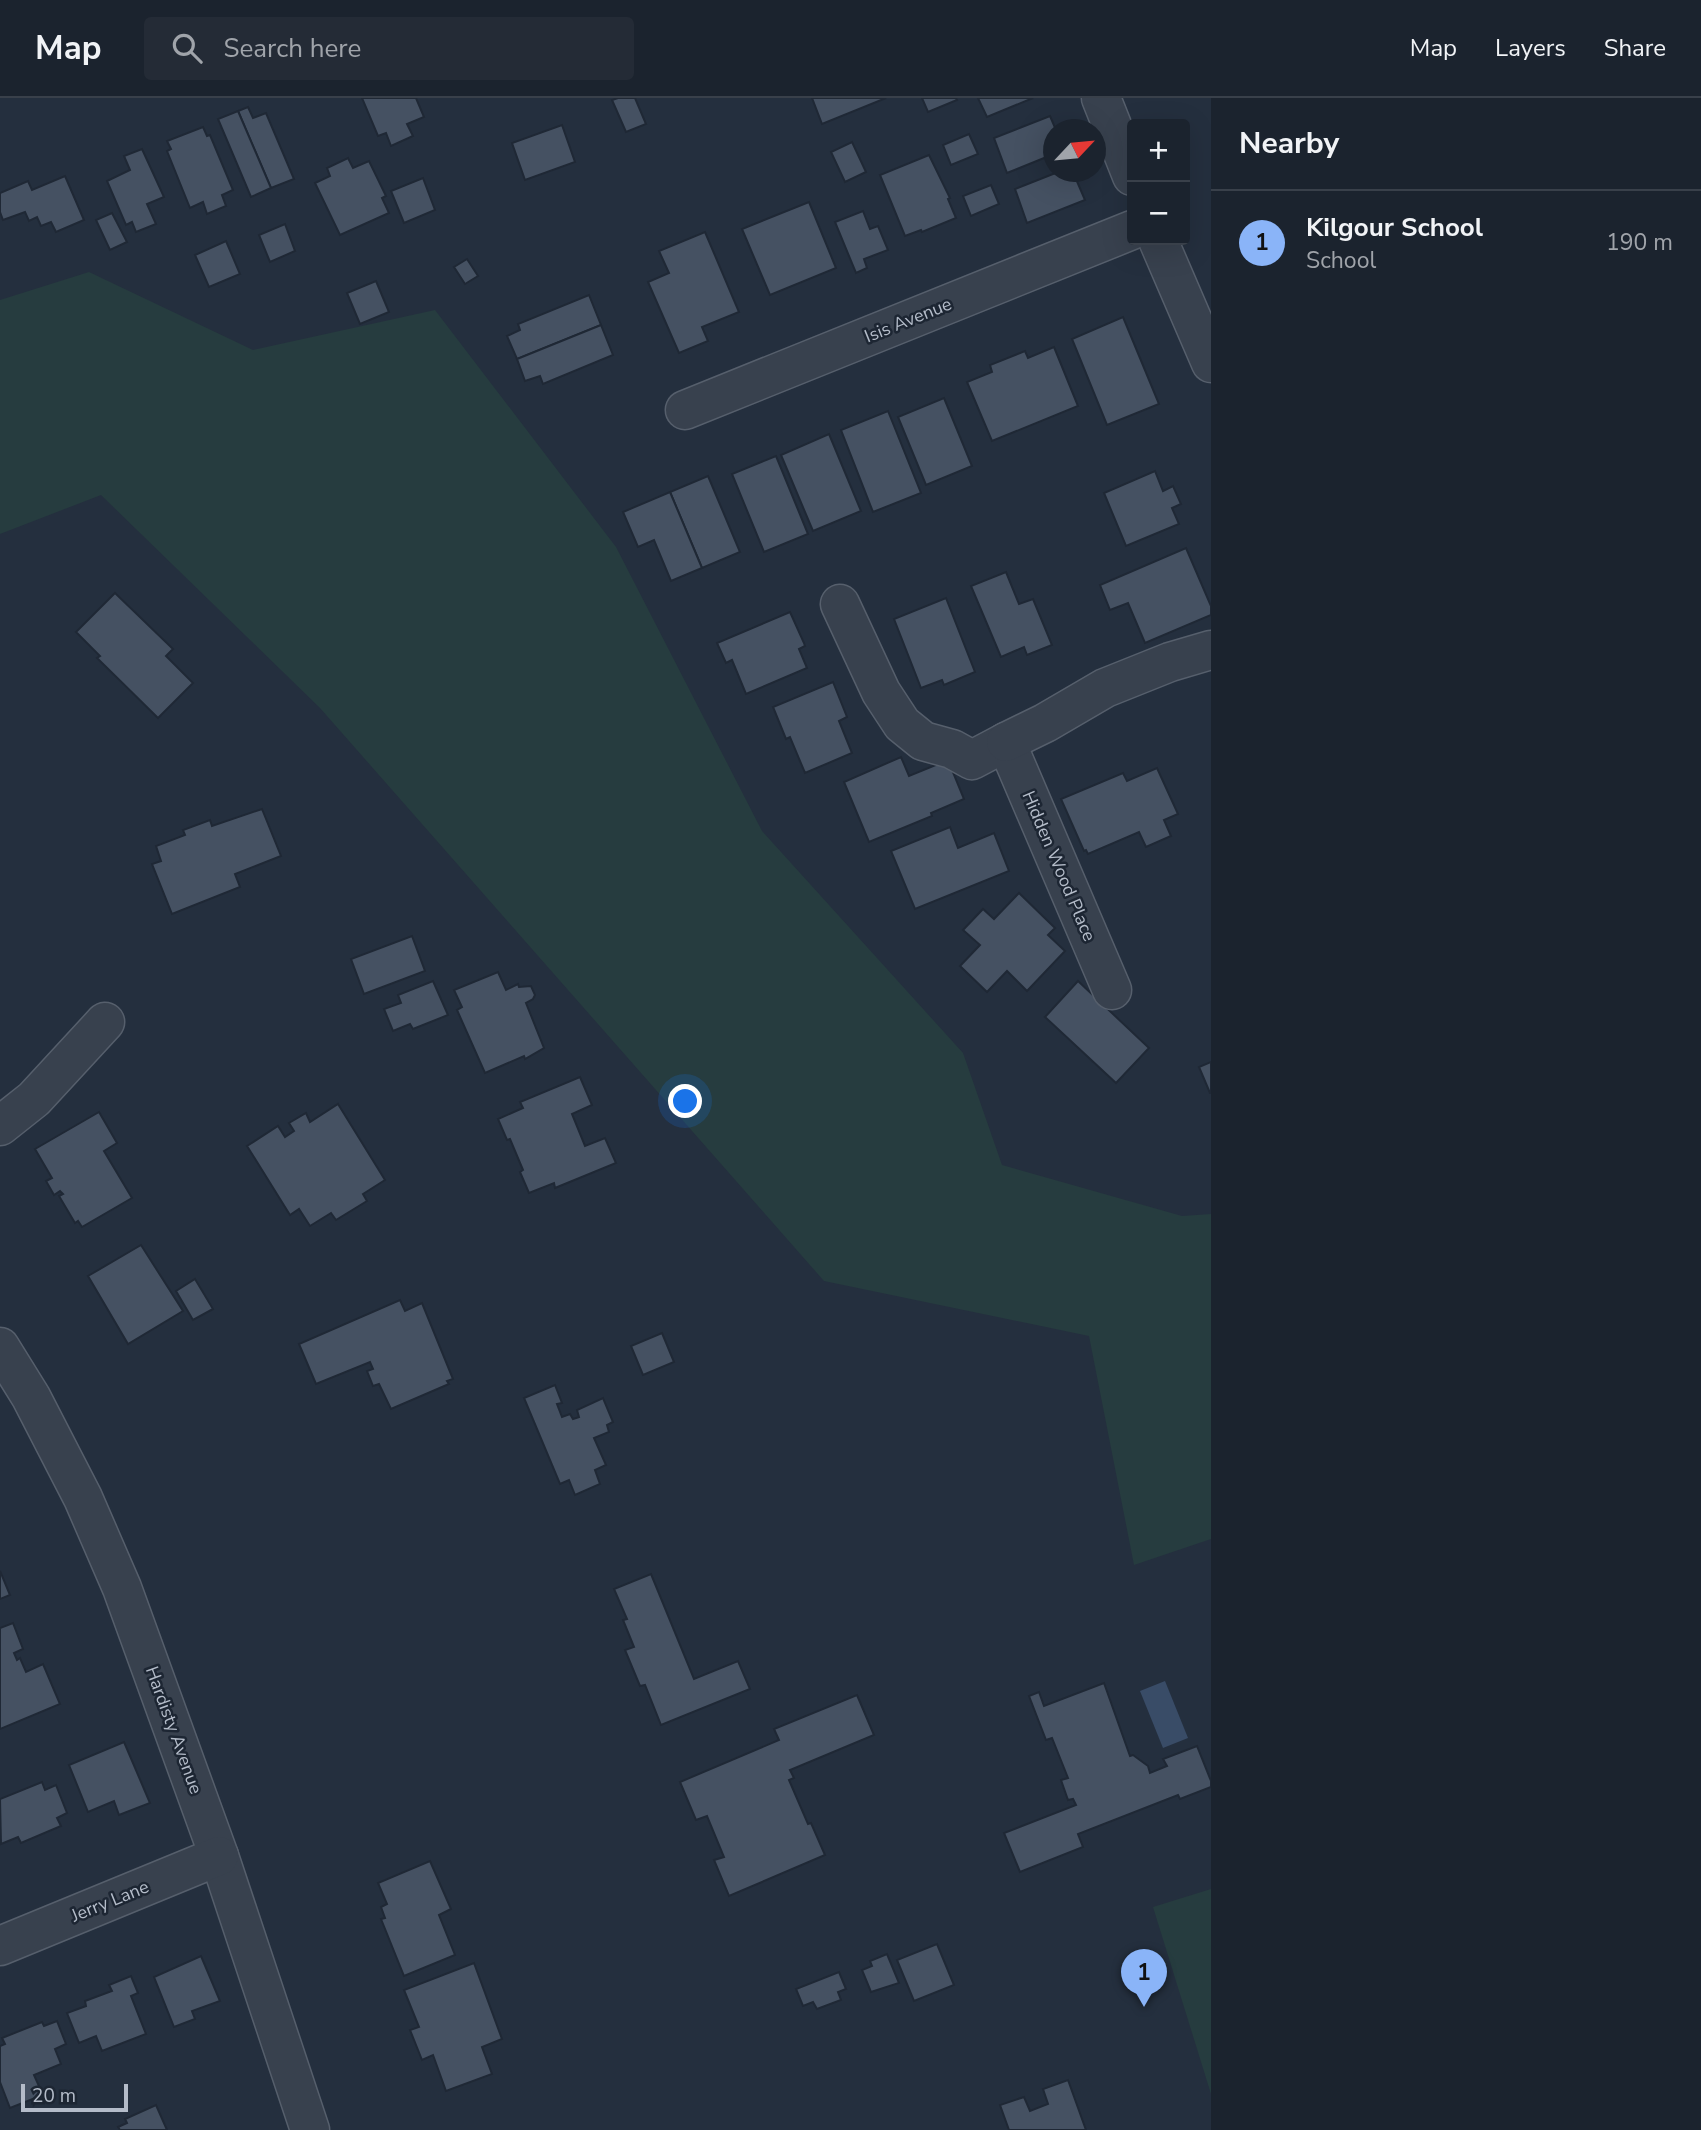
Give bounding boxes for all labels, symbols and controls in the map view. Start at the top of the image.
search box [144,17,634,80]
text: Map [35,26,102,71]
icon: search [168,29,206,67]
text: Search here [224,31,361,66]
text: Map [1410,32,1457,64]
text: Layers [1495,32,1566,64]
text: Share [1604,32,1666,64]
north arrow [1043,119,1106,182]
map controls [1127,119,1190,245]
button: + [1127,119,1190,182]
text: Nearby [1239,123,1339,164]
button: − [1127,182,1190,245]
text: Kilgour School [1306,210,1483,245]
text: 1 [1255,227,1269,258]
text: 190 m [1606,227,1673,258]
text: School [1306,245,1376,276]
street label: Isis Avenue [861,292,955,348]
street label: Hidden Wood Place [1016,787,1102,945]
your location [668,1084,702,1118]
street label: Hardisty Avenue [140,1663,208,1797]
street label: Jerry Lane [67,1875,152,1928]
pin: 1 [1121,1949,1167,2007]
scale bar [21,2081,128,2113]
text: 20 m [32,2083,76,2109]

